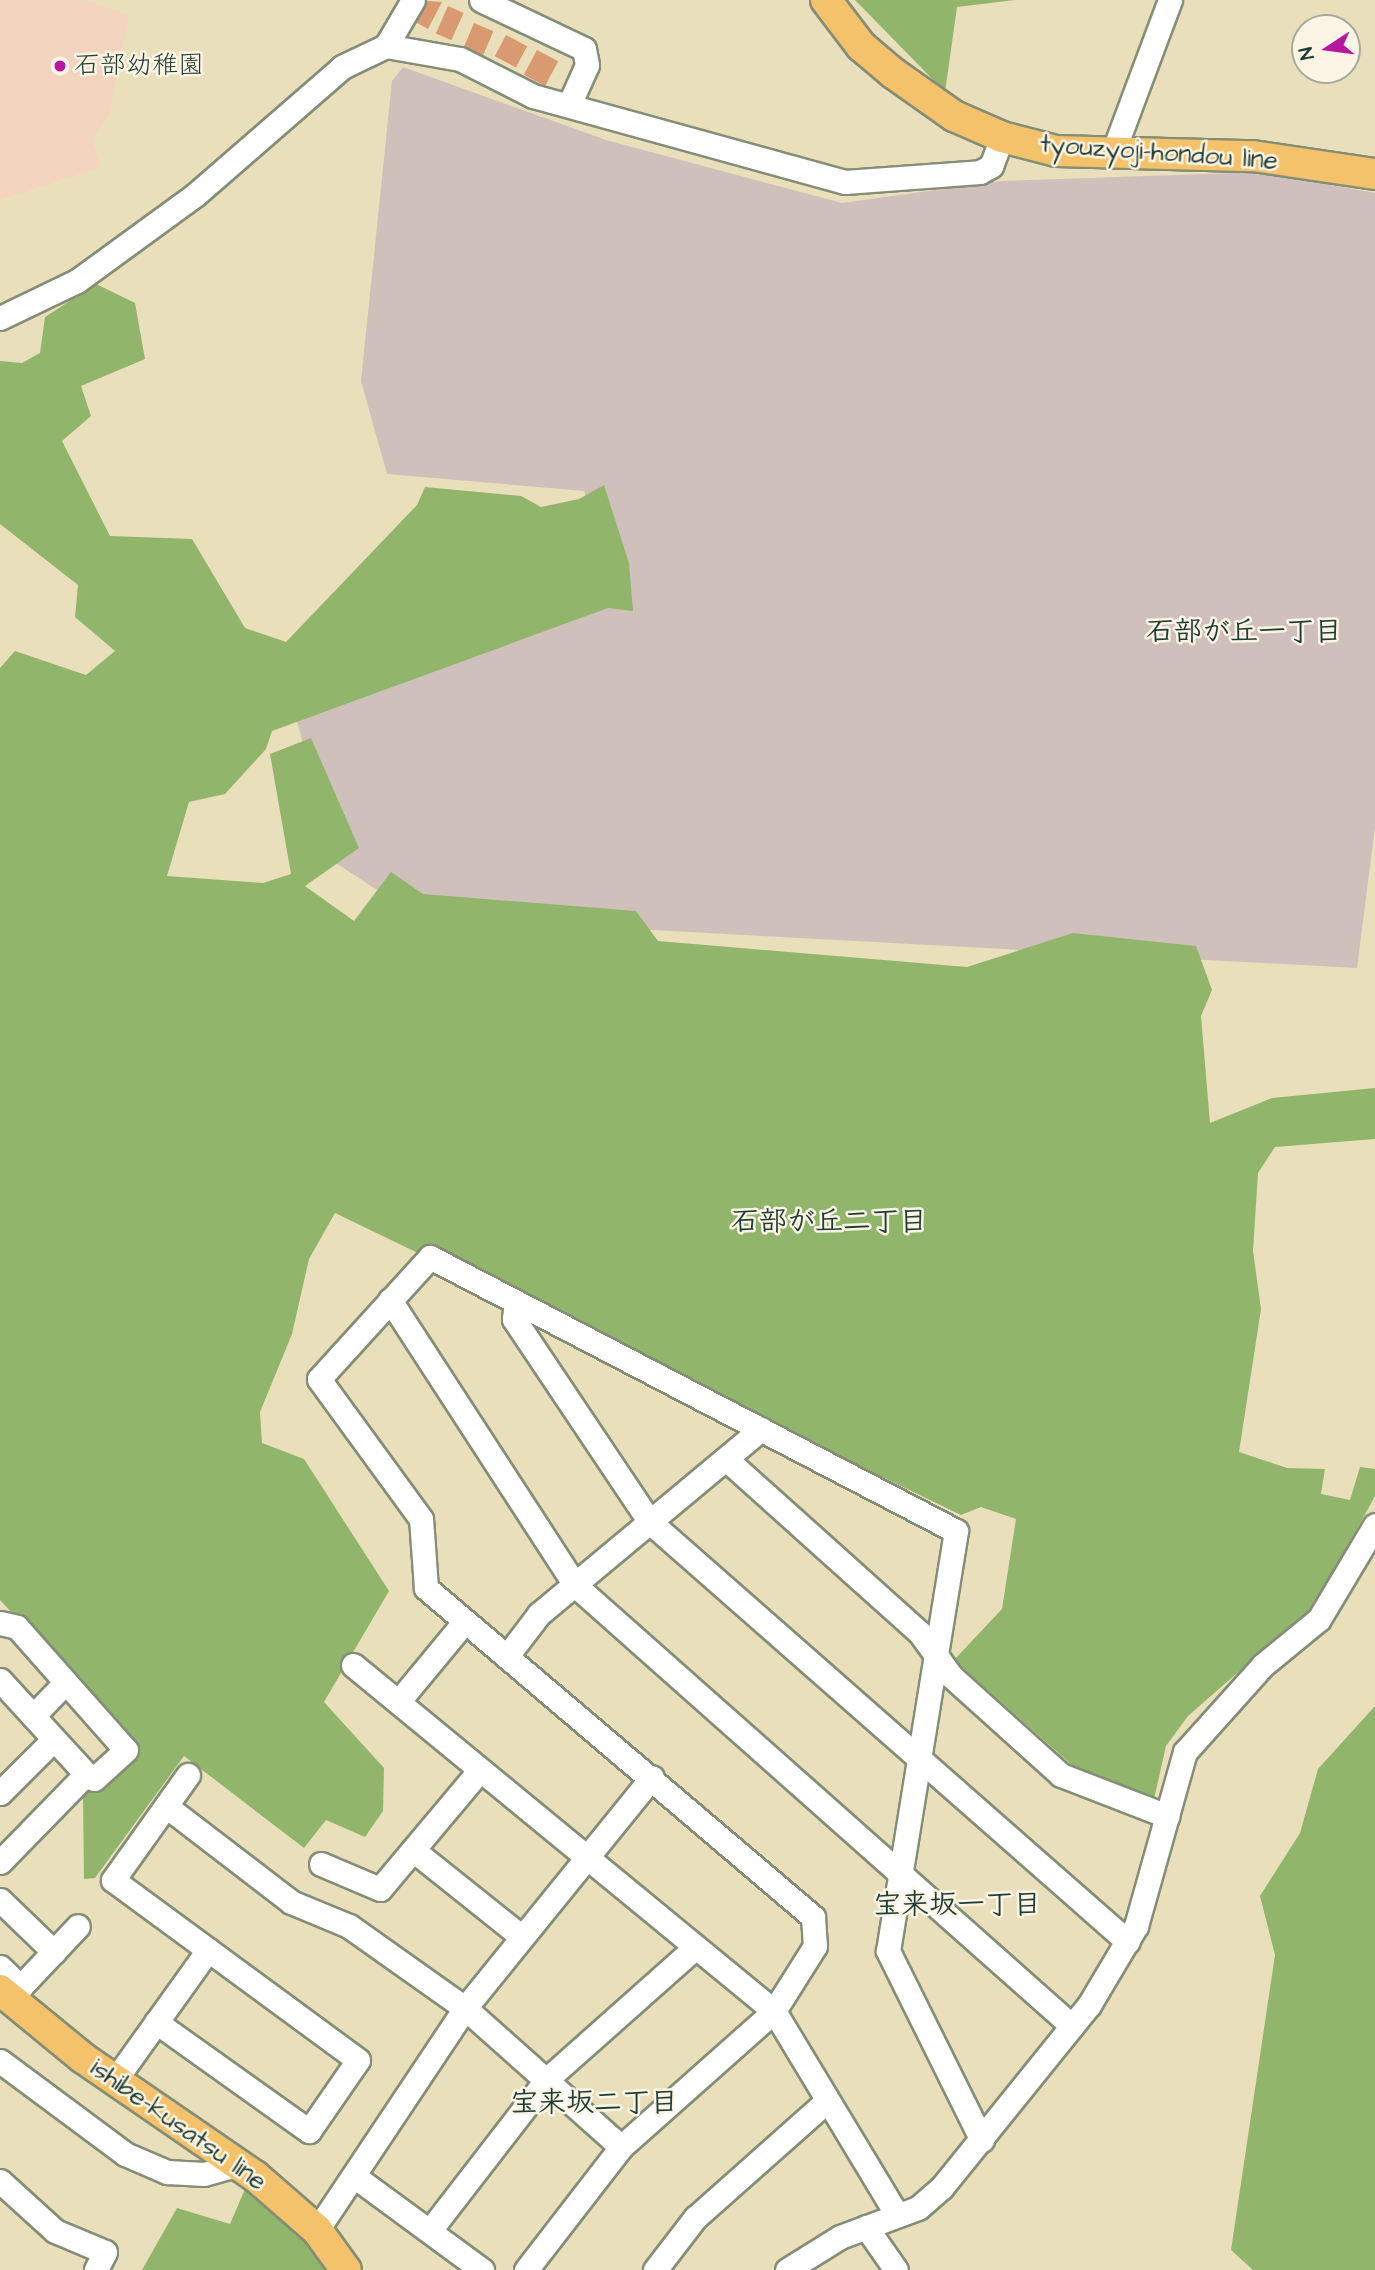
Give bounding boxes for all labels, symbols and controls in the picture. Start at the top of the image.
north arrow [1291,14,1361,84]
text: N [1293,45,1321,62]
place label: 石部幼稚園 [74,50,204,82]
marker: 石部幼稚園 [52,58,68,74]
street label: tyouzyoji-hondou line [1039,129,1279,177]
district label: 石部が丘一丁目 [1146,615,1342,649]
district label: 石部が丘二丁目 [731,1205,927,1239]
district label: 宝来坂一丁目 [873,1888,1041,1922]
street label: ishibe-kusatsu line [84,2052,272,2198]
district label: 宝来坂二丁目 [510,2086,678,2120]

